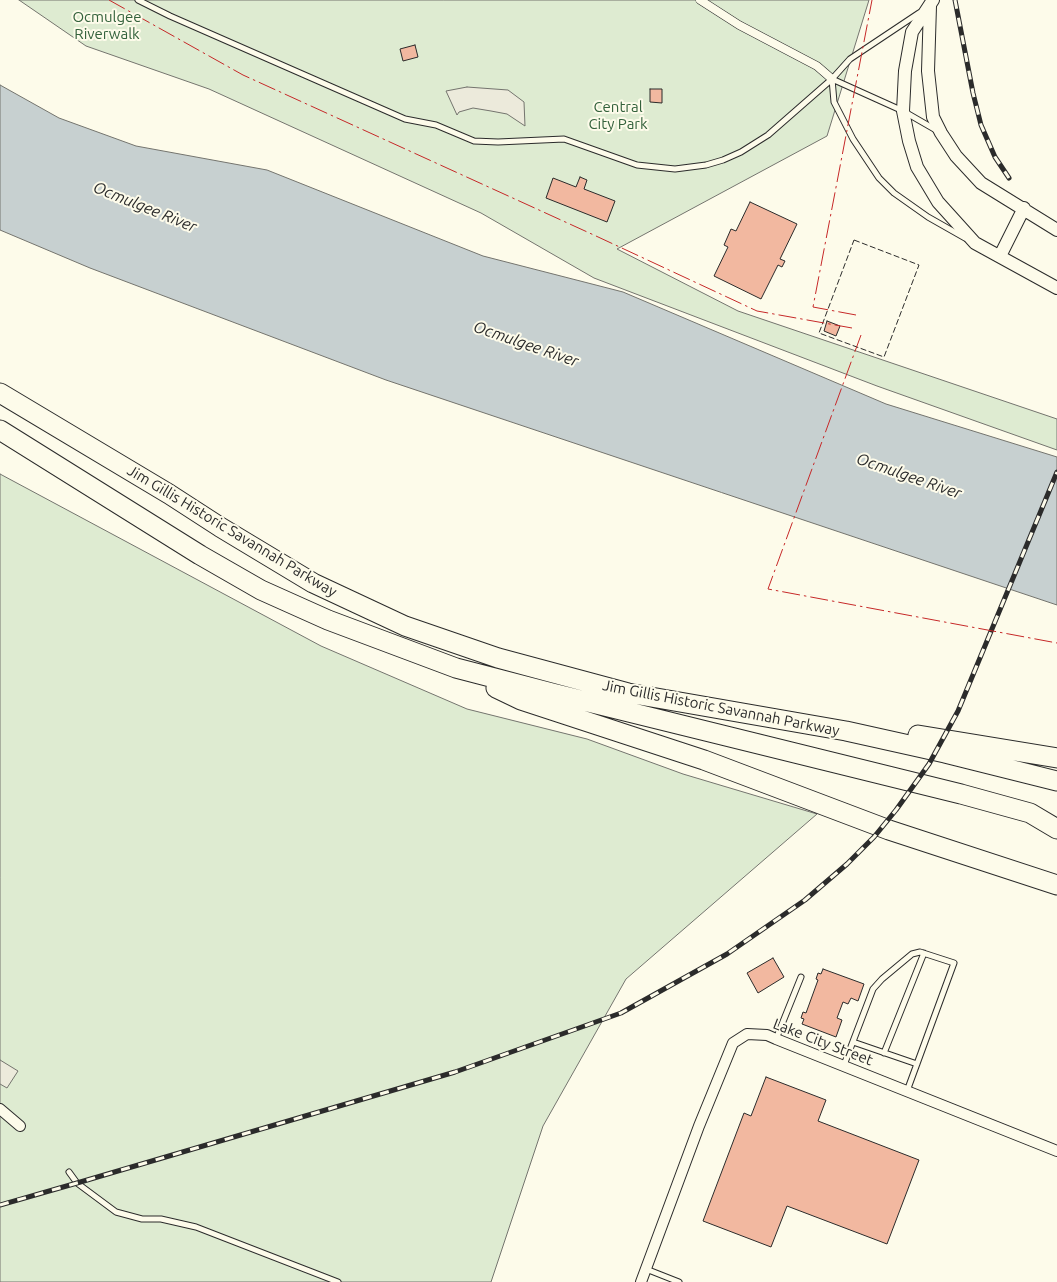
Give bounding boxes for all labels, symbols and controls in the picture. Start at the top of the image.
park label: Ocmulgee Riverwalk [72,8,142,43]
park label: Central City Park [588,98,648,133]
water label: Ocmulgee River [90,177,200,237]
water label: Ocmulgee River [471,317,581,371]
water label: Ocmulgee River [854,449,964,503]
street label: Jim Gillis Historic Savannah Parkway [124,461,340,601]
street label: Jim Gillis Historic Savannah Parkway [601,676,841,740]
street label: Lake City Street [770,1015,876,1069]

